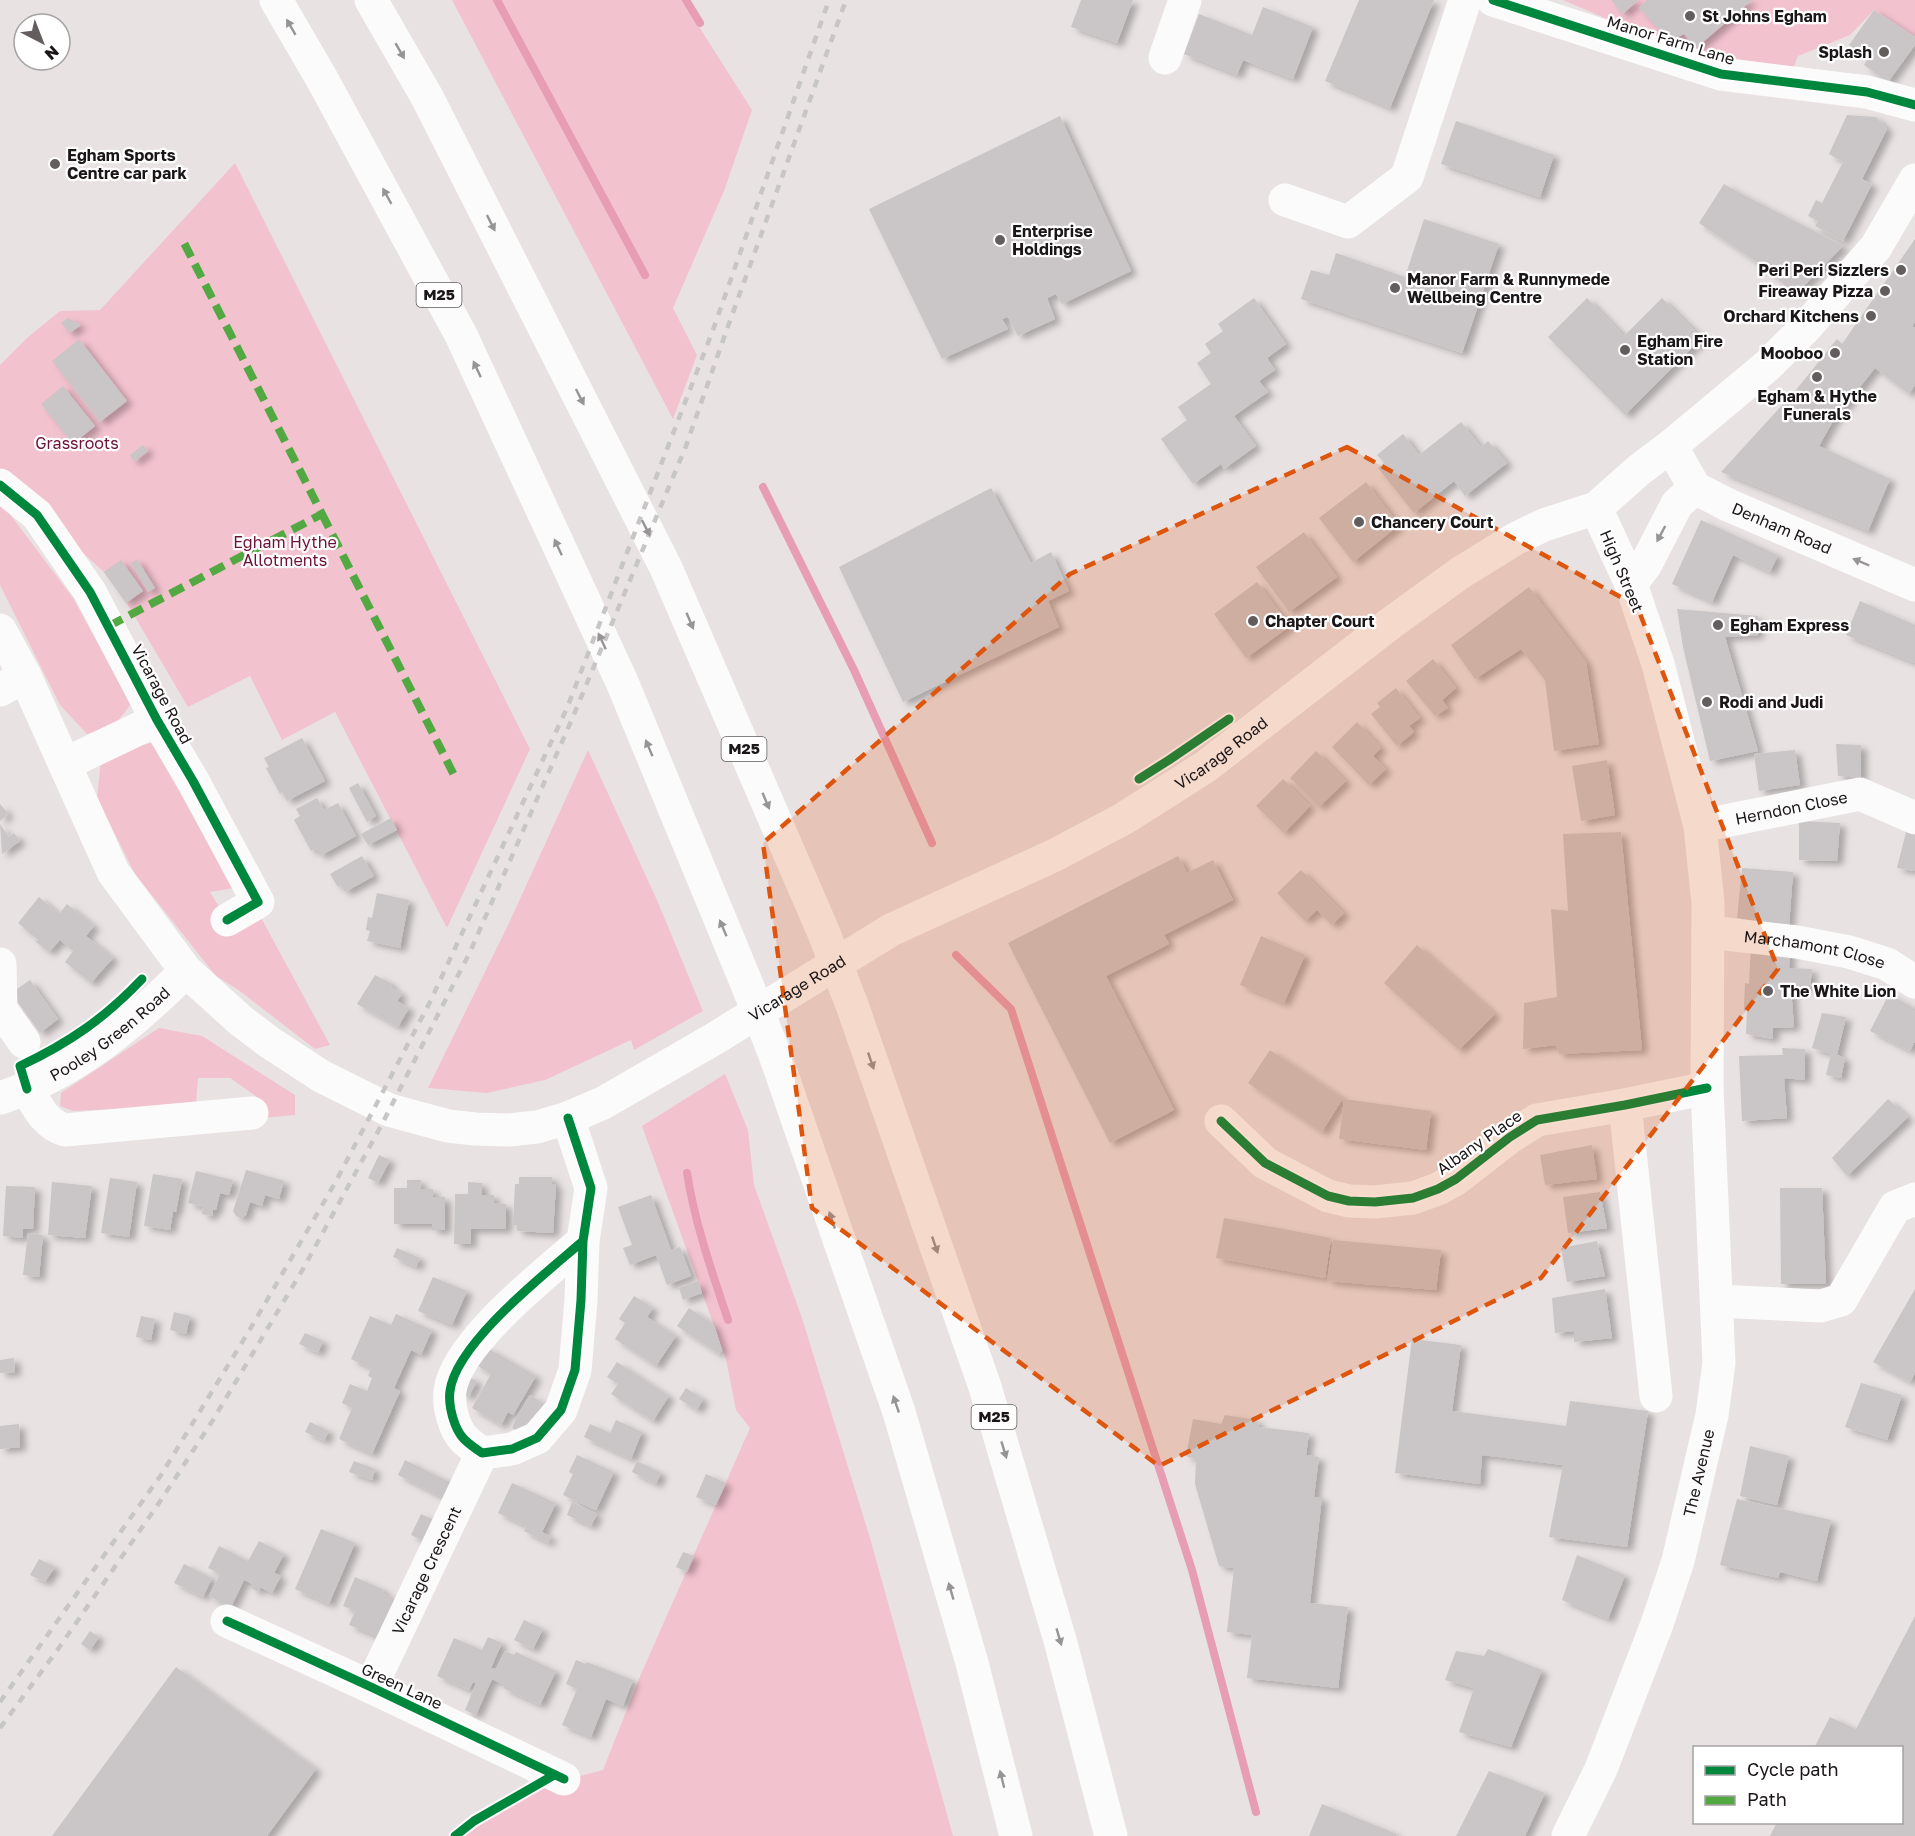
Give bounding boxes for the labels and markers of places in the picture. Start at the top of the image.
place label: St Johns Egham [1702,6,1827,26]
marker: St Johns Egham [1683,9,1697,23]
place label: Splash [1818,42,1872,62]
marker: Splash [1877,45,1891,59]
place label: Egham Sports Centre car park [67,145,187,183]
marker: Egham Sports Centre car park [48,157,62,171]
place label: Enterprise Holdings [1012,221,1093,259]
marker: Enterprise Holdings [993,233,1007,247]
place label: Peri Peri Sizzlers [1758,260,1889,280]
marker: Peri Peri Sizzlers [1894,263,1908,277]
place label: Manor Farm & Runnymede Wellbeing Centre [1407,269,1610,307]
marker: Manor Farm & Runnymede Wellbeing Centre [1388,281,1402,295]
place label: Fireaway Pizza [1758,281,1873,301]
marker: Fireaway Pizza [1878,284,1892,298]
place label: Orchard Kitchens [1723,306,1859,326]
marker: Orchard Kitchens [1864,309,1878,323]
place label: Egham Fire Station [1637,331,1723,369]
marker: Egham Fire Station [1618,343,1632,357]
place label: Mooboo [1761,343,1823,363]
marker: Mooboo [1828,346,1842,360]
marker: Egham & Hythe Funerals [1810,370,1824,384]
place label: Egham & Hythe Funerals [1757,386,1877,424]
place label: Chancery Court [1371,512,1493,532]
marker: Chancery Court [1352,515,1366,529]
place label: Chapter Court [1265,611,1375,631]
marker: Chapter Court [1246,614,1260,628]
place label: Egham Express [1730,615,1849,635]
marker: Egham Express [1711,618,1725,632]
place label: Rodi and Judi [1719,692,1823,712]
marker: Rodi and Judi [1700,695,1714,709]
place label: The White Lion [1780,981,1896,1001]
marker: The White Lion [1761,984,1775,998]

